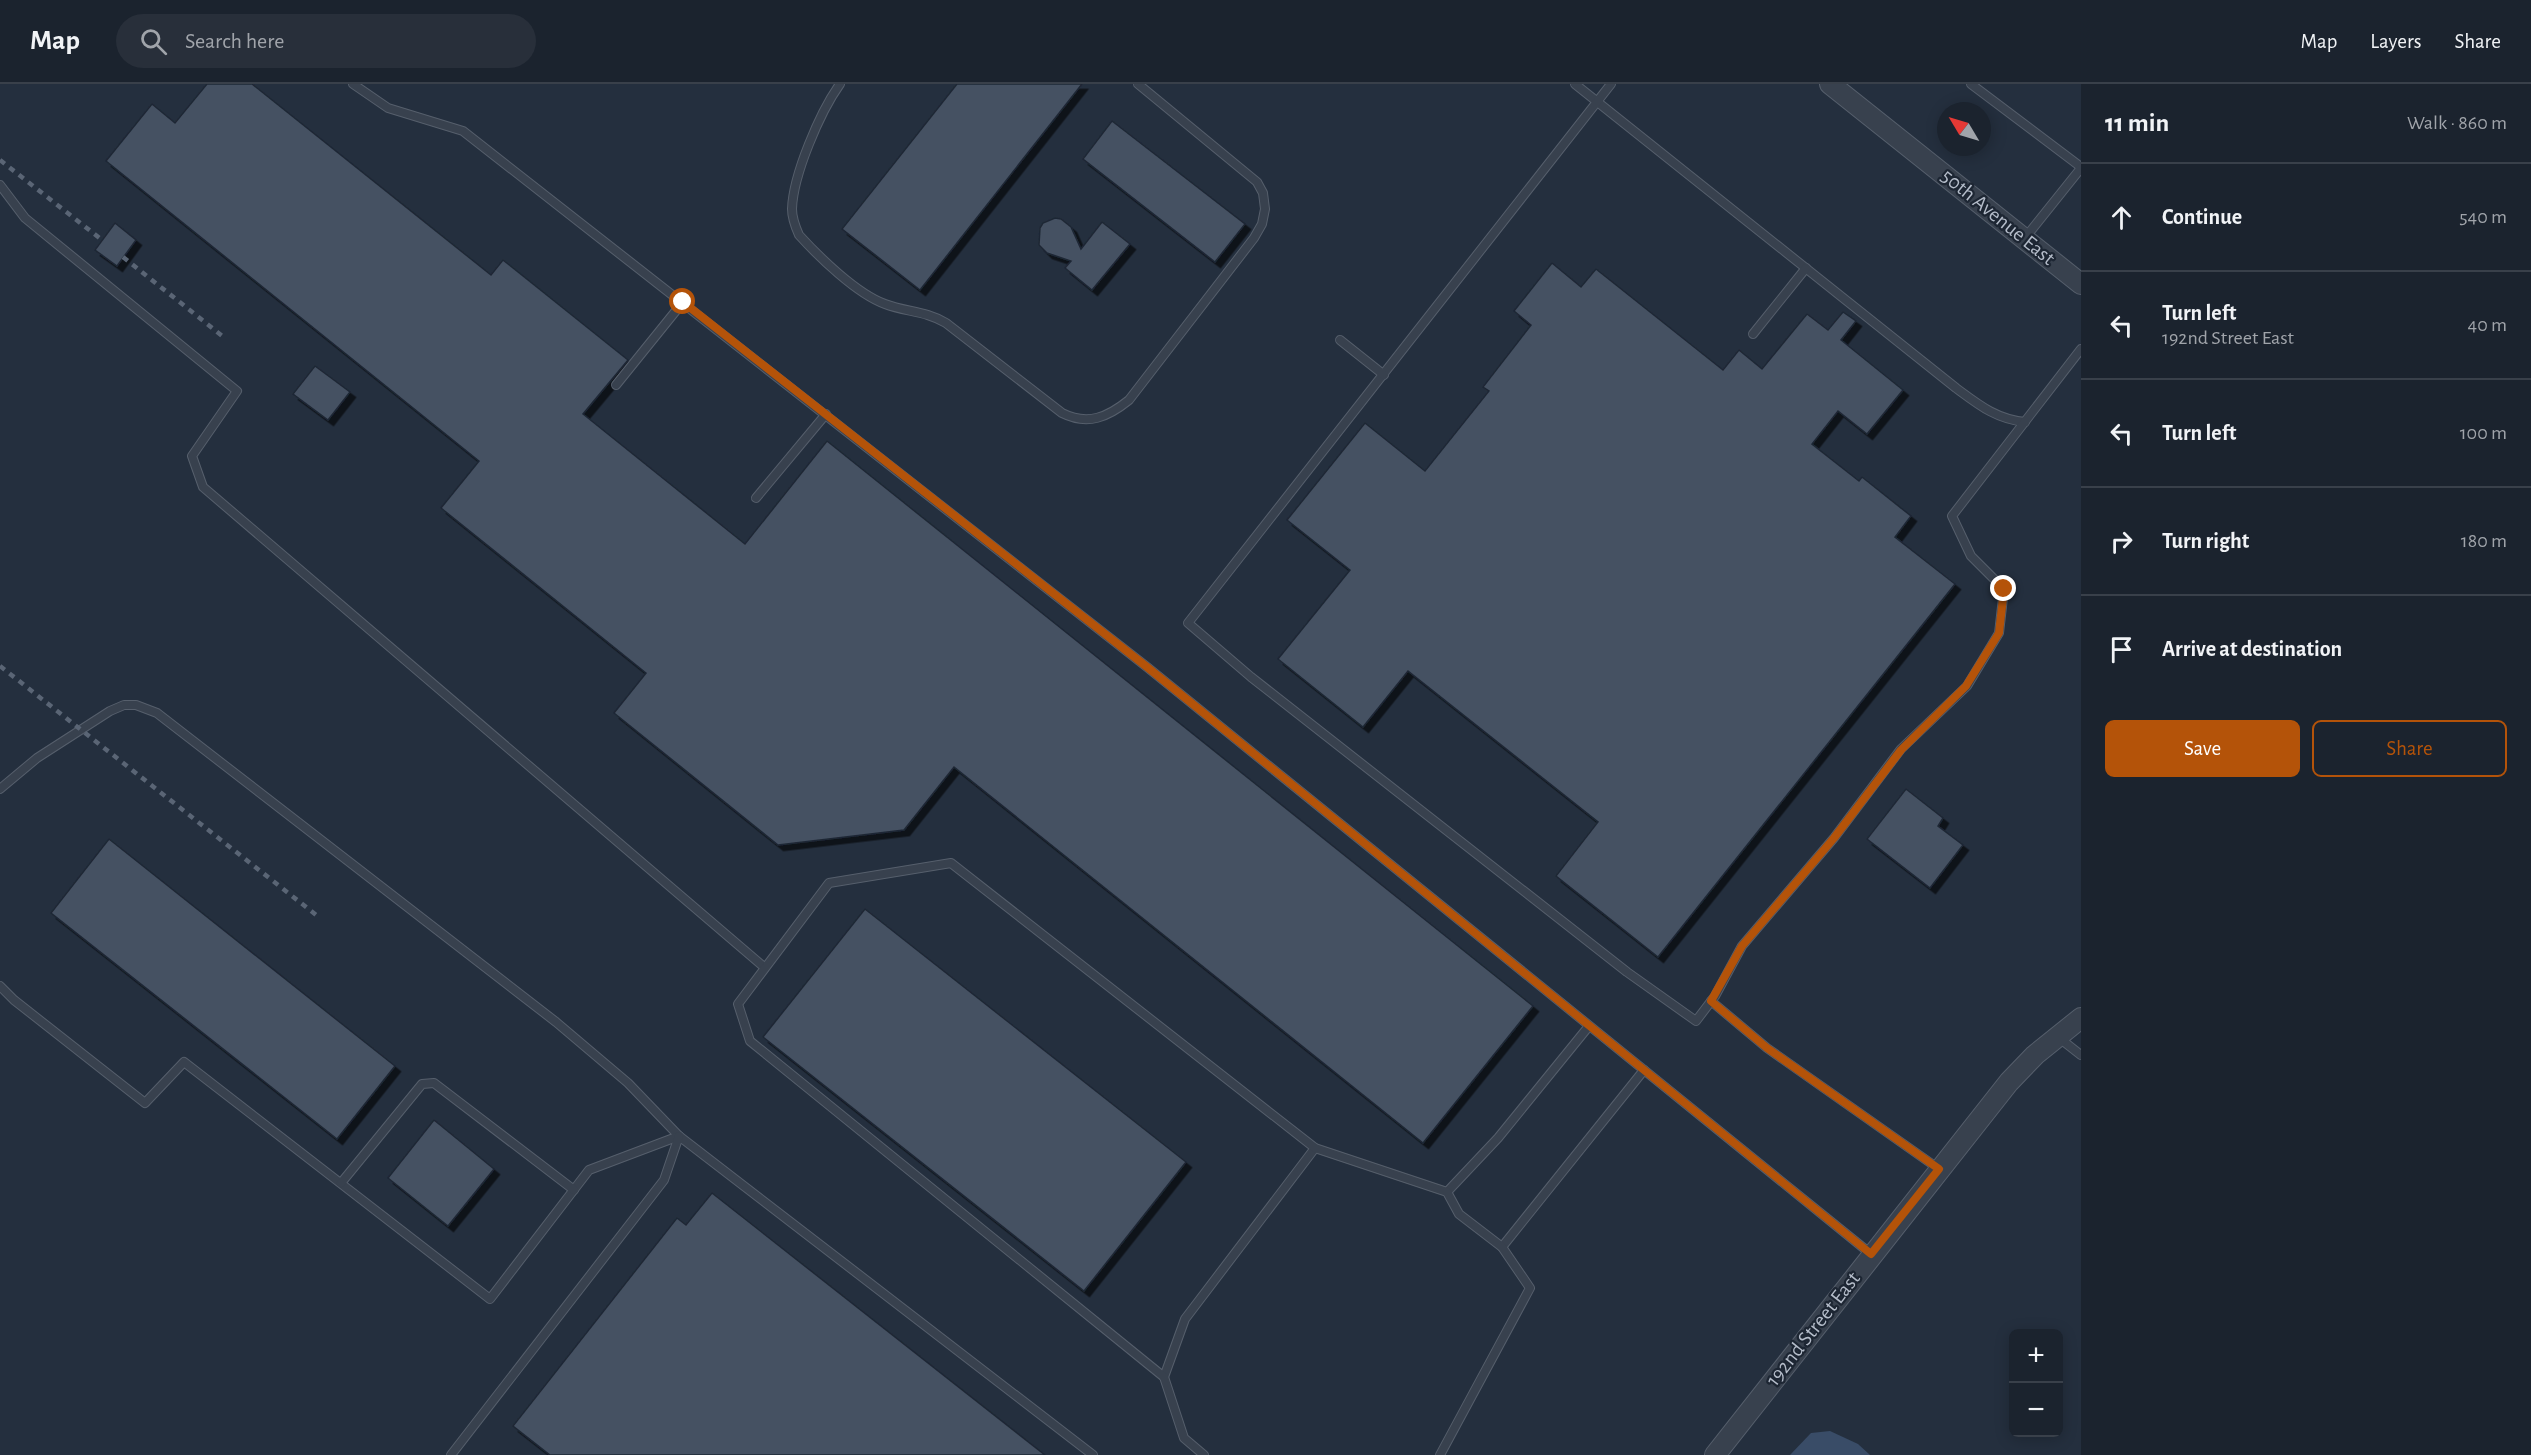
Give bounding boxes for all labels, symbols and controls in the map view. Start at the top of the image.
search box [116,14,536,68]
icon: search [137,25,170,58]
text: Map [30,27,80,55]
text: Search here [185,30,284,52]
text: Map [2301,31,2337,52]
text: Layers [2370,31,2421,52]
text: Share [2454,31,2501,52]
north arrow [1937,102,1991,156]
text: 11 min [2105,110,2169,136]
text: Walk · 860 m [2407,113,2507,133]
street label: 50th Avenue East [1937,165,2059,269]
icon: ahead [2105,201,2138,234]
text: Continue [2162,206,2242,228]
text: 540 m [2459,207,2507,227]
route start [669,288,695,314]
text: Turn left [2162,302,2236,324]
icon: left [2105,309,2138,342]
text: 40 m [2468,315,2507,335]
text: 192nd Street East [2162,328,2294,348]
icon: left [2105,417,2138,450]
text: Turn left [2162,422,2236,444]
text: 100 m [2460,423,2507,443]
icon: right [2105,525,2138,558]
text: Turn right [2162,530,2249,552]
text: 180 m [2461,531,2507,551]
route end [1990,575,2016,601]
icon: arrive [2105,633,2138,666]
text: Arrive at destination [2162,638,2342,660]
button: Save [2105,720,2300,777]
button: Share [2312,720,2507,777]
street label: 192nd Street East [1762,1268,1864,1390]
map controls [2009,1329,2063,1437]
button: + [2009,1329,2063,1383]
button: − [2009,1383,2063,1437]

